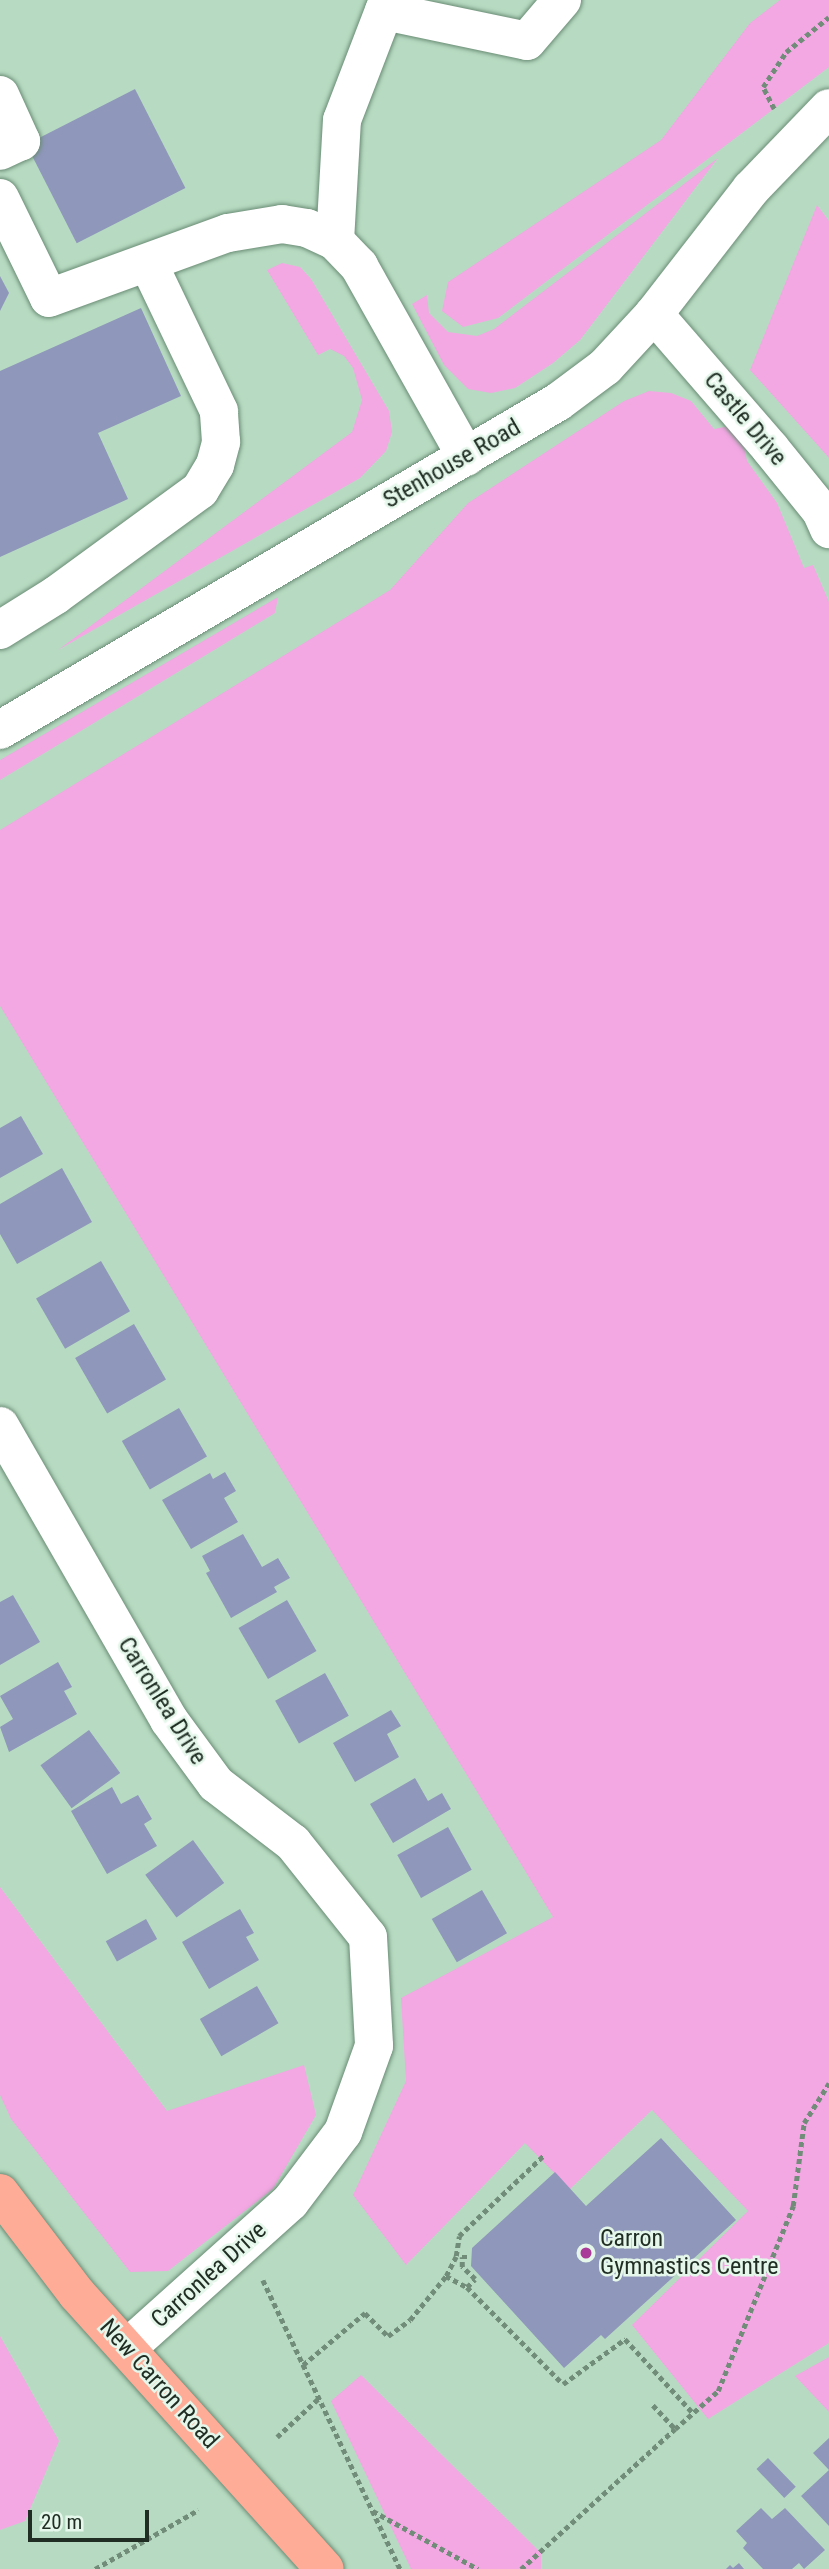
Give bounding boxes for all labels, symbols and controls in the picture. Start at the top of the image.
street label: Castle Drive [698,366,792,472]
street label: Stenhouse Road [378,413,526,515]
street label: Carronlea Drive [111,1632,213,1770]
street label: Carronlea Drive [146,2216,272,2334]
place label: Carron Gymnastics Centre [600,2225,778,2281]
marker: Carron Gymnastics Centre [578,2245,594,2261]
street label: New Carron Road [93,2313,225,2455]
scale bar [32,2496,152,2540]
text: 20 m [41,2510,82,2534]

